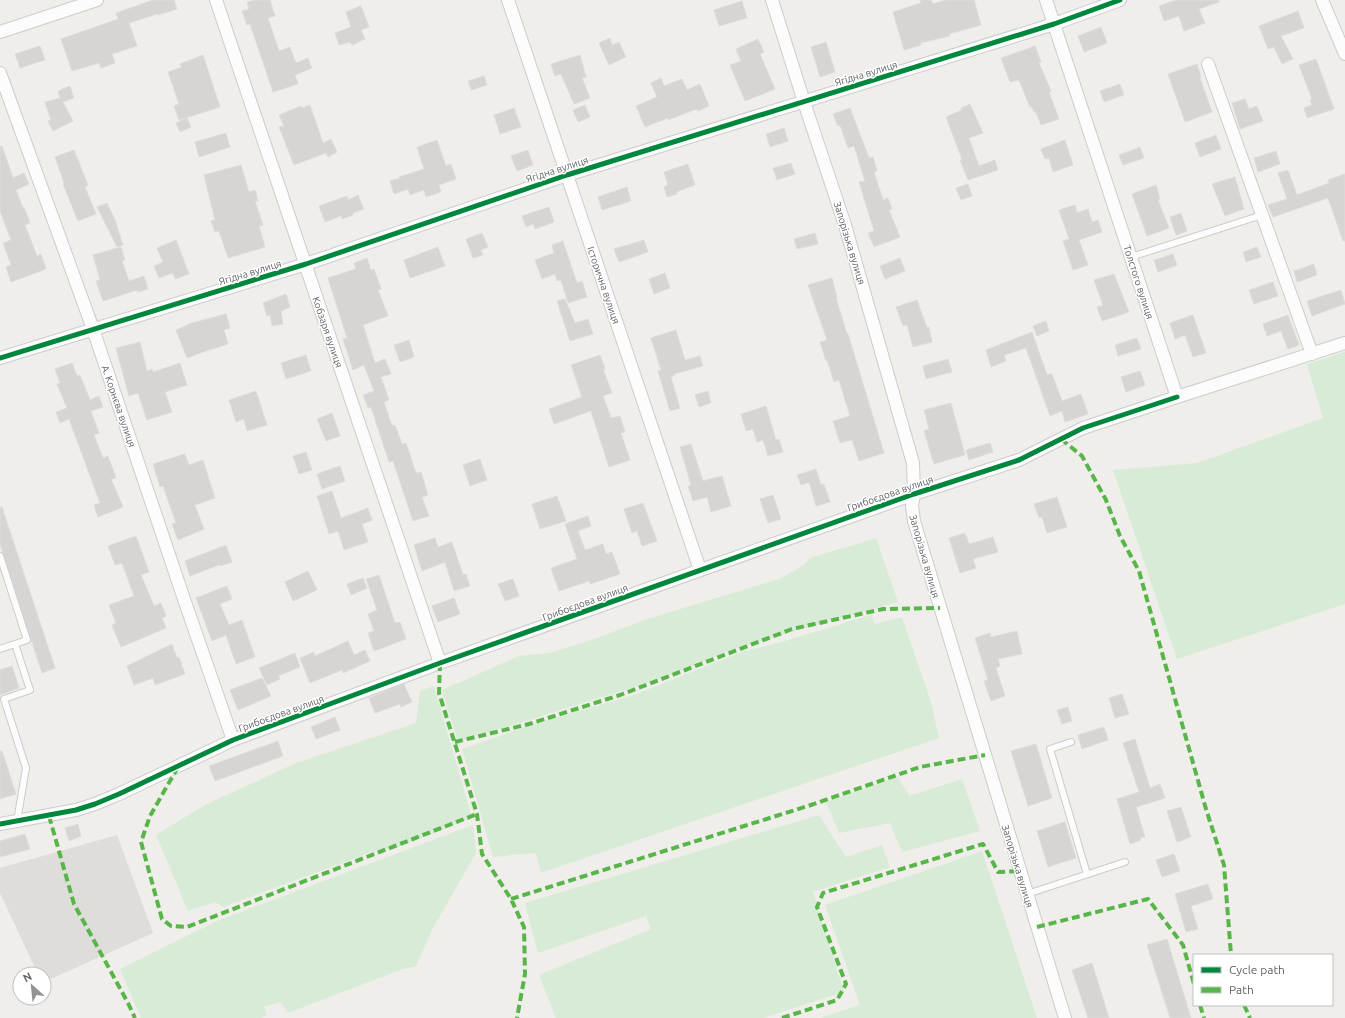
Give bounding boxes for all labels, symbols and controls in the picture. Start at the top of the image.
street label: Ягідна вулиця [833,59,899,88]
street label: Ягідна вулиця [525,154,590,185]
street label: Запорізька вулиця [832,200,867,286]
street label: Толстого вулиця [1121,244,1156,321]
street label: Історична вулиця [585,245,622,325]
street label: Ягідна вулиця [217,258,283,287]
street label: Кобзаря вулиця [310,295,345,369]
street label: А. Корнєва вулиця [99,364,138,449]
street label: Грибоєдова вулиця [846,474,935,513]
street label: Запорізька вулиця [907,513,942,599]
street label: Грибоєдова вулиця [541,582,629,623]
street label: Грибоєдова вулиця [237,693,325,734]
street label: Запорізька вулиця [1000,823,1035,909]
legend [1193,954,1333,1006]
text: Cycle path [1229,963,1285,976]
north arrow [12,966,52,1006]
text: N [21,970,34,984]
text: Path [1229,983,1254,996]

